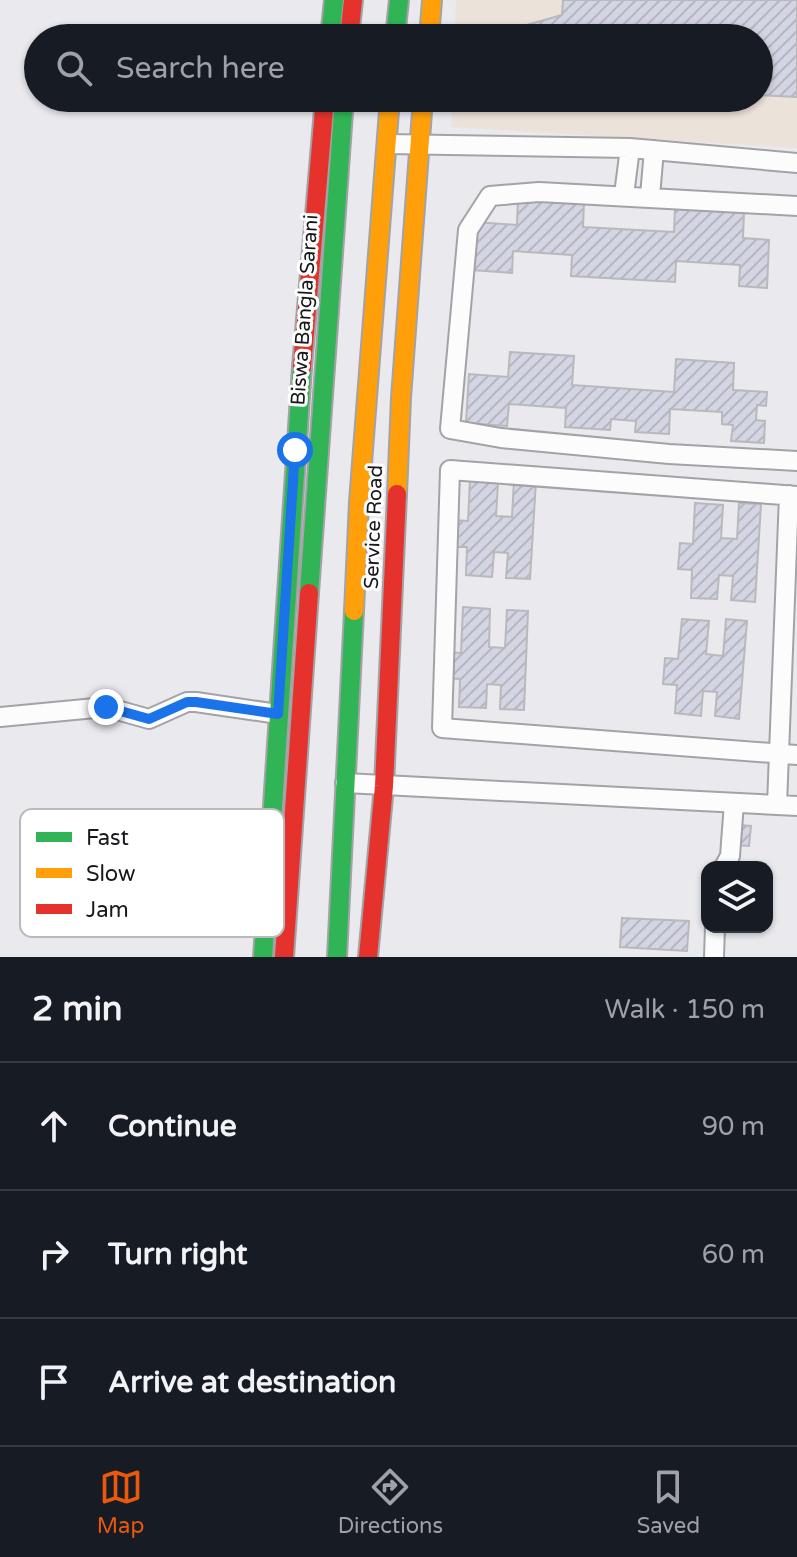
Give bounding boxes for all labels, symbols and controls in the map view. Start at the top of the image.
search box [24,24,773,112]
icon: search [52,46,96,90]
text: Search here [116,50,285,87]
street label: Biswa Bangla Sarani [286,214,324,406]
route start [277,432,313,468]
street label: Service Road [360,464,388,590]
route end [88,689,124,725]
legend [20,809,284,937]
text: Fast [86,825,129,851]
text: Slow [86,861,136,887]
map controls [701,861,773,933]
button: layers [701,861,773,933]
text: Jam [86,897,129,923]
text: 2 min [32,989,123,1030]
text: Walk · 150 m [605,994,765,1025]
icon: ahead [32,1104,76,1148]
text: Continue [108,1108,237,1145]
text: 90 m [702,1111,765,1142]
icon: right [32,1232,76,1276]
text: Turn right [108,1236,248,1273]
text: 60 m [702,1239,765,1270]
icon: arrive [32,1360,76,1404]
text: Arrive at destination [108,1364,396,1401]
tab: Map [97,1465,144,1539]
tab: Directions [338,1465,443,1539]
tab: Saved [637,1465,700,1539]

